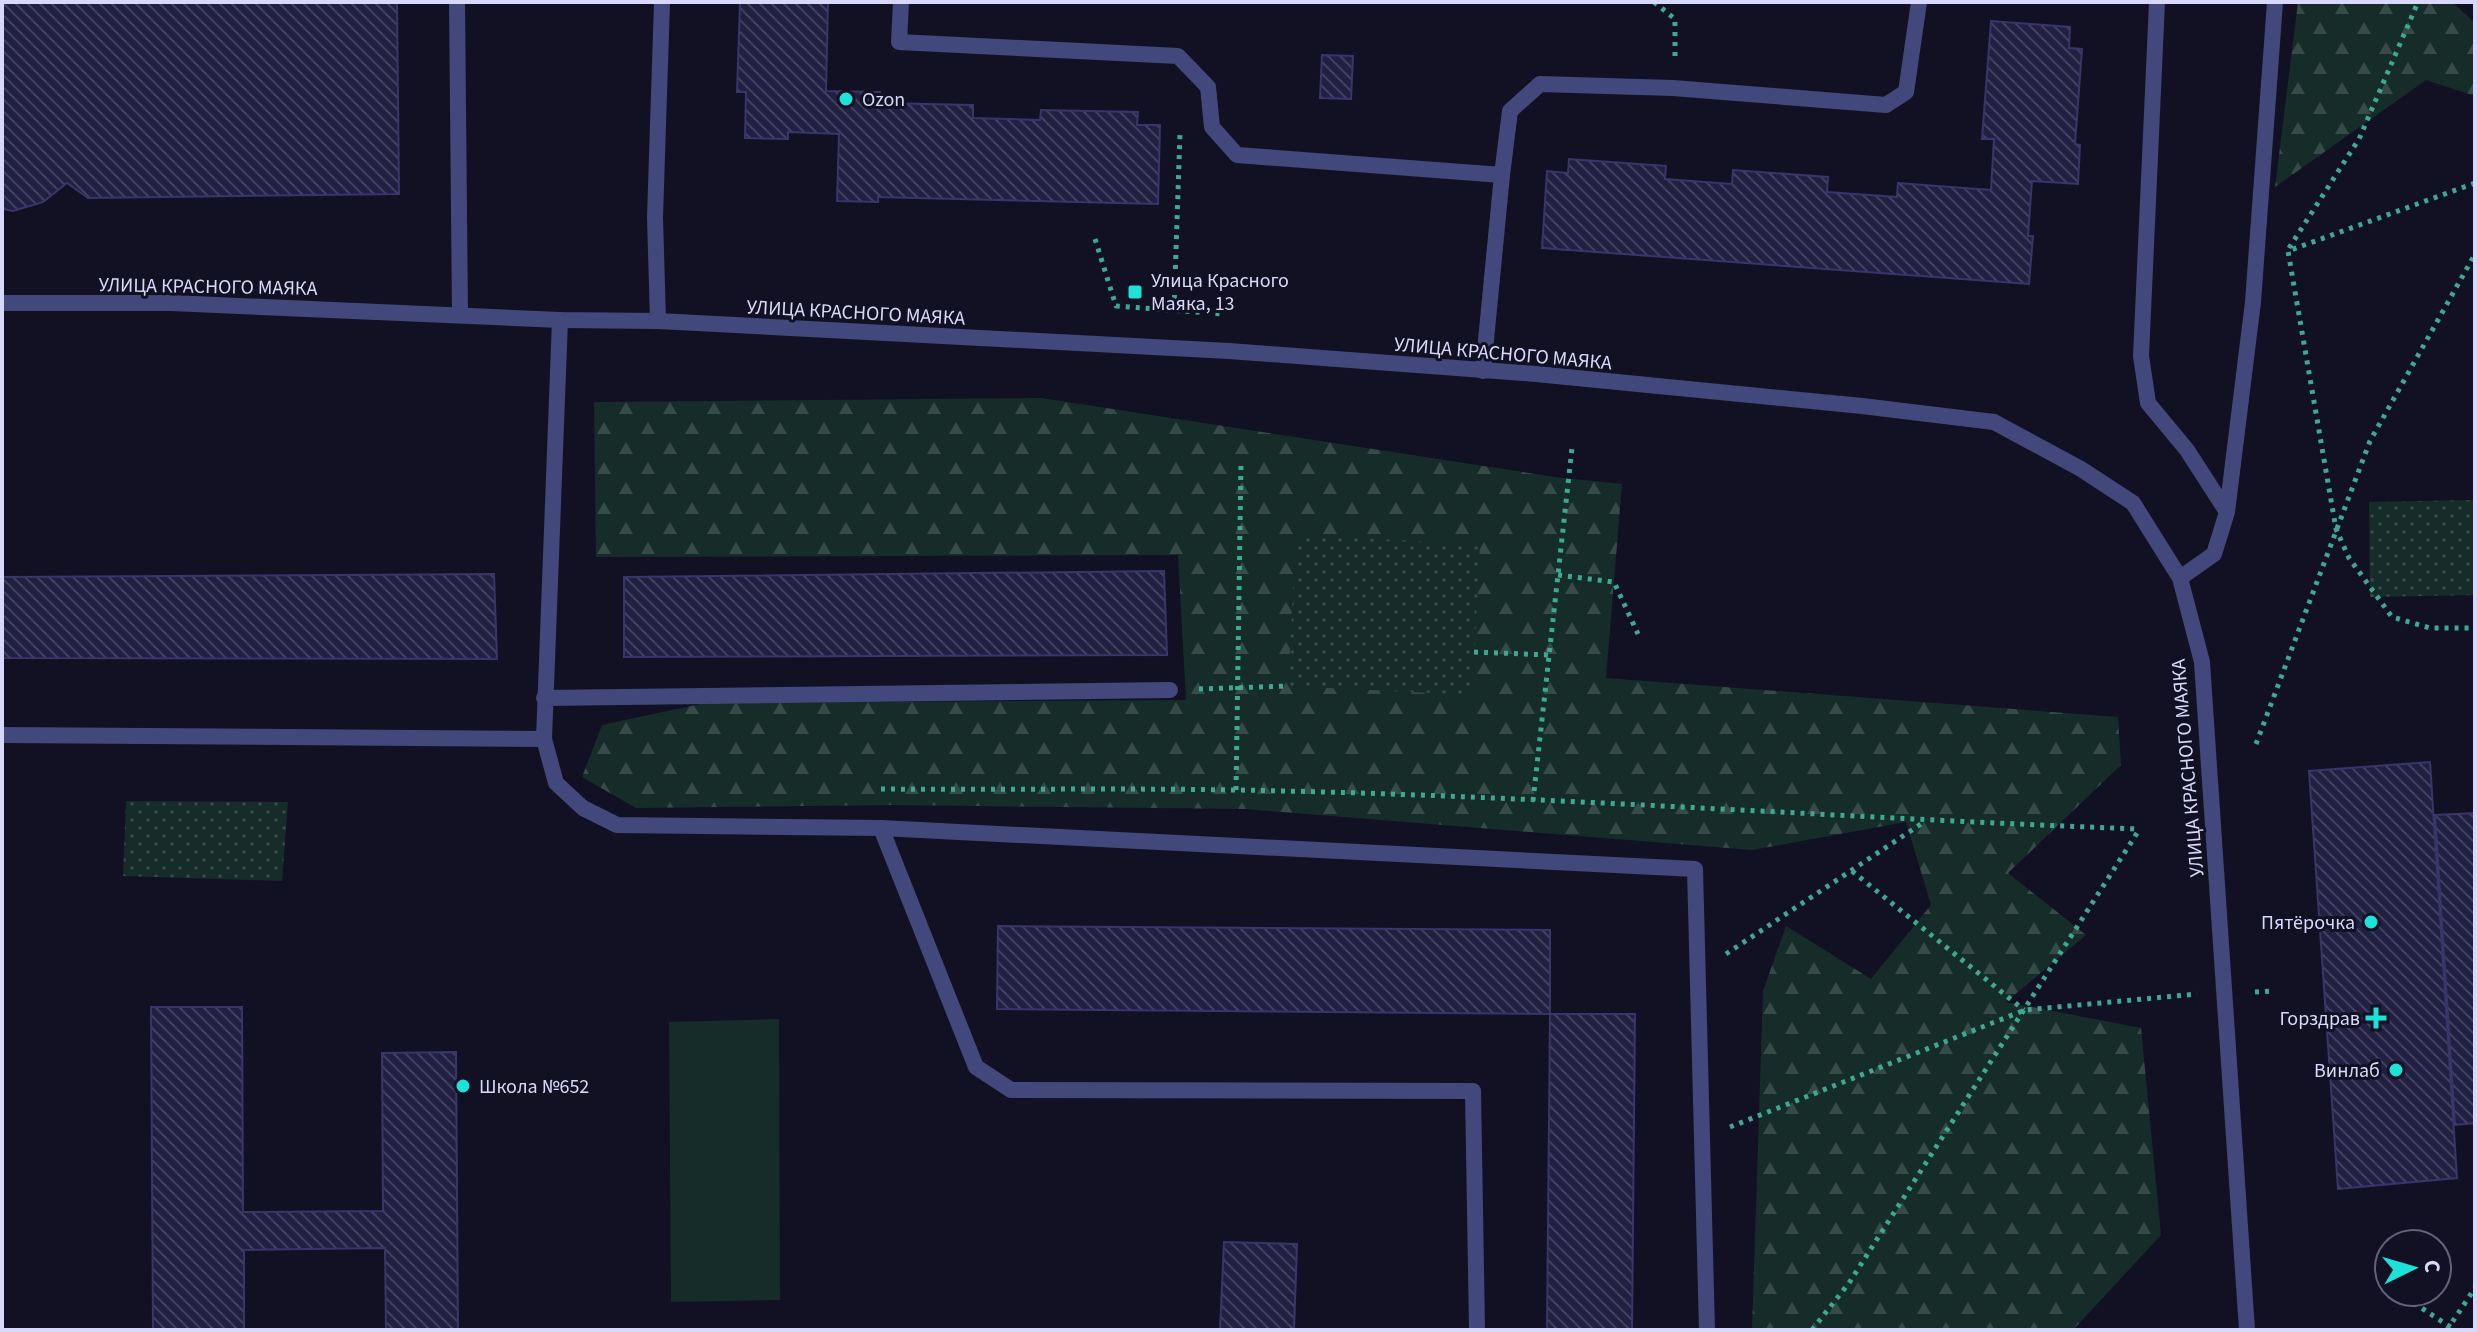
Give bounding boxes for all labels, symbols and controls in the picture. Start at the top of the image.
place label: Ozon [862,86,905,114]
marker: Ozon [837,90,855,108]
place label: Улица Красного Маяка, 13 [1151,267,1289,318]
street label: УЛИЦА КРАСНОГО МАЯКА [98,271,318,303]
marker: Улица Красного Маяка, 13 [1126,283,1144,301]
street label: УЛИЦА КРАСНОГО МАЯКА [746,293,966,333]
street label: УЛИЦА КРАСНОГО МАЯКА [1393,331,1613,377]
street label: УЛИЦА КРАСНОГО МАЯКА [2165,658,2211,878]
place label: Пятёрочка [2261,909,2355,937]
marker: Пятёрочка [2362,913,2380,931]
place label: Горздрав [2280,1005,2360,1033]
marker: Горздрав [2367,1009,2385,1027]
place label: Винлаб [2314,1057,2380,1085]
marker: Винлаб [2387,1061,2405,1079]
place label: Школа №652 [479,1073,589,1101]
marker: Школа №652 [454,1077,472,1095]
north arrow [2373,1228,2453,1308]
text: С [2415,1259,2448,1274]

